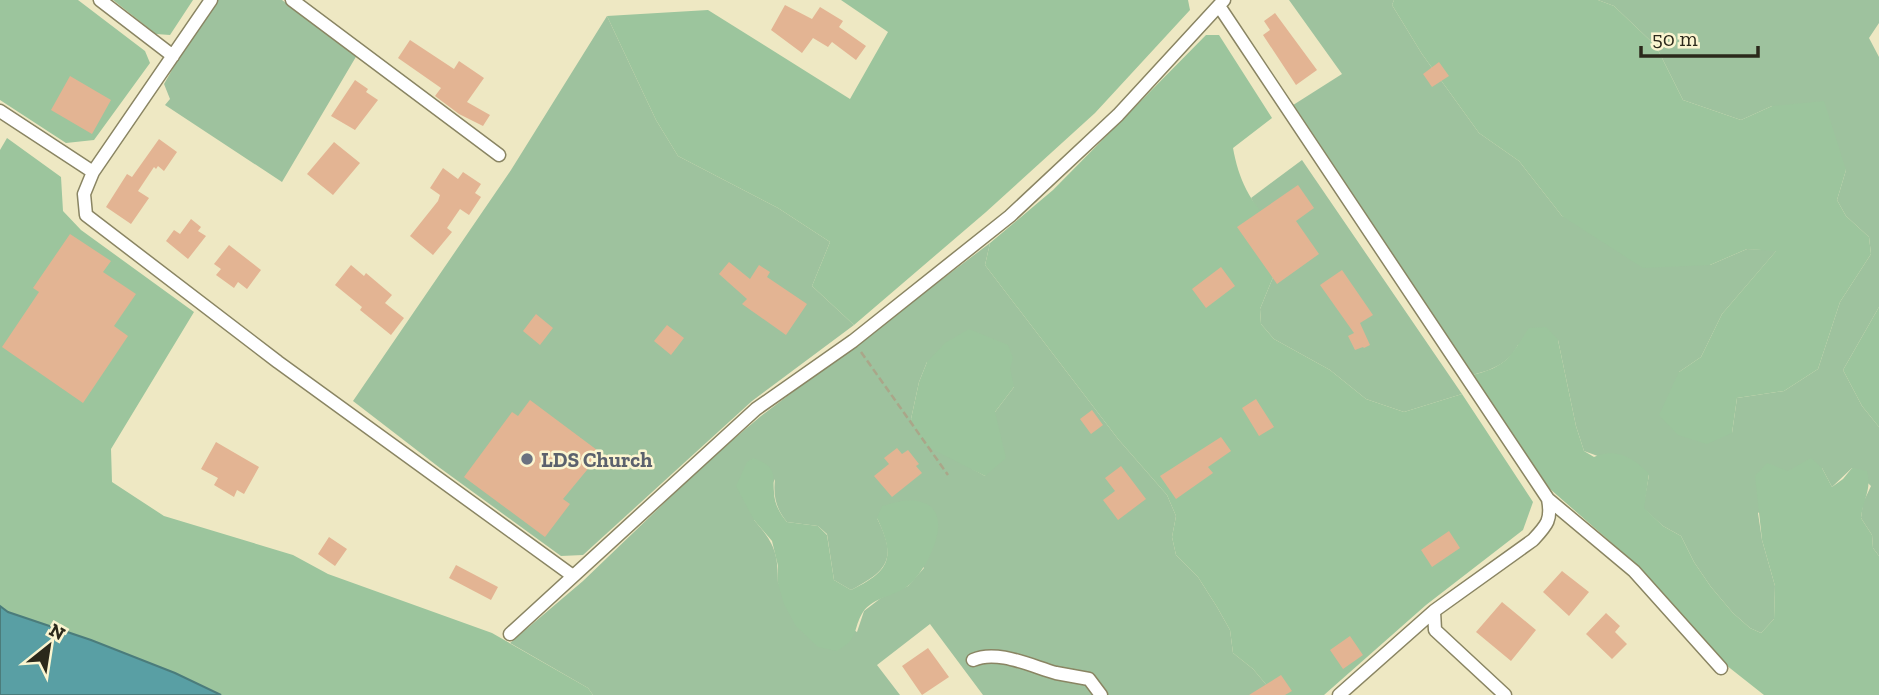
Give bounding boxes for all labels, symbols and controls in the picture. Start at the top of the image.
scale bar [1641,14,1758,58]
text: 50 m [1652,26,1698,51]
place label: LDS Church [541,447,652,472]
marker: LDS Church [519,451,535,467]
north arrow [14,611,84,681]
text: N [45,618,69,645]

